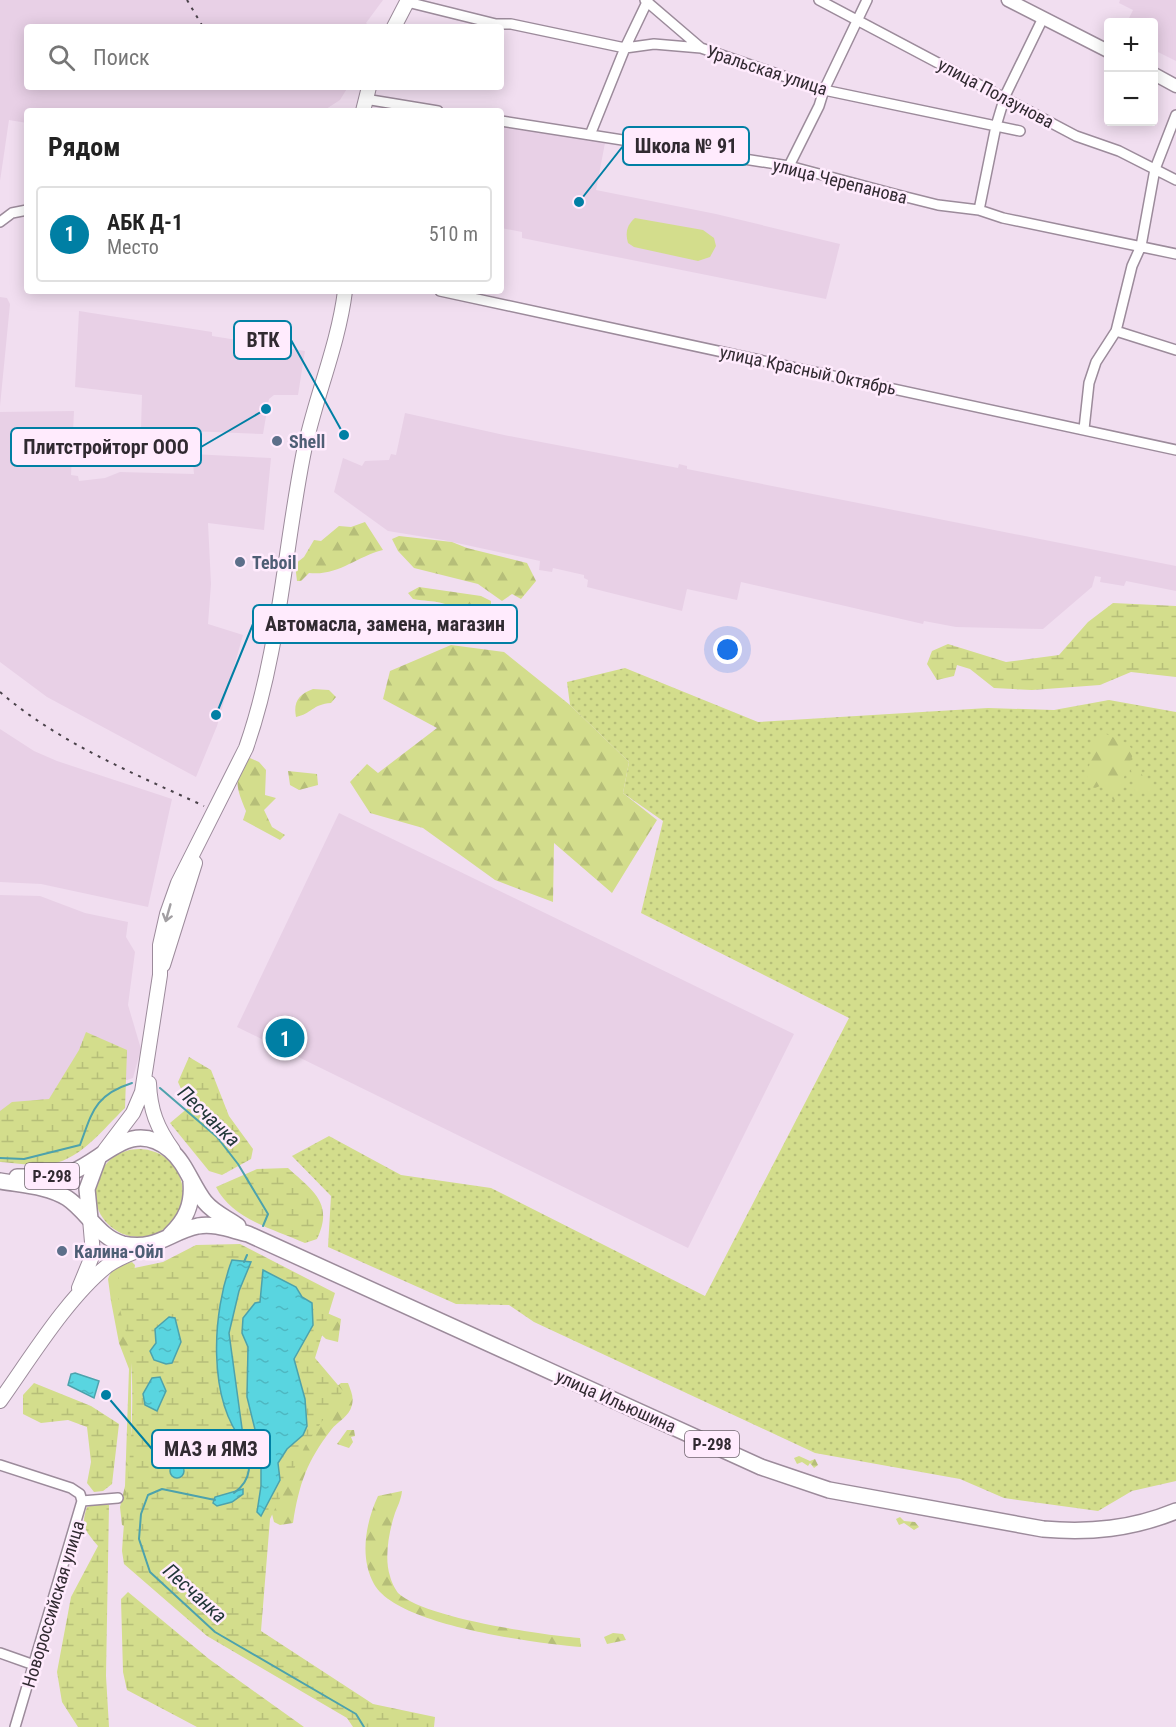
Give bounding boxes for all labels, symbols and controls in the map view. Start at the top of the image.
map controls [1104,18,1158,126]
button: + [1104,18,1158,72]
search box [24,24,504,90]
icon: search [45,41,78,74]
street label: Уральская улица [704,41,830,99]
text: Поиск [93,45,150,70]
street label: улица Ползунова [934,54,1058,132]
button: − [1104,72,1158,126]
callout: Школа № 91 [623,127,749,165]
text: Рядом [48,132,120,162]
text: Школа № 91 [635,134,737,158]
street label: улица Черепанова [771,154,909,208]
text: АБК Д-1 [107,210,183,235]
text: 1 [64,222,75,246]
text: 510 m [429,222,478,246]
text: Место [107,235,159,259]
callout: ВТК [234,321,291,359]
text: ВТК [246,328,280,352]
street label: улица Красный Октябрь [718,341,898,399]
callout: Плитстройторг ООО [11,428,201,466]
place label: Shell [289,431,325,452]
marker: Shell [270,434,284,448]
text: Плитстройторг ООО [23,435,189,459]
place label: Teboil [252,552,297,573]
marker: Teboil [233,555,247,569]
callout: Автомасла, замена, магазин [253,605,517,643]
text: Автомасла, замена, магазин [265,612,505,636]
your location [713,635,742,664]
one-way arrow [161,903,173,922]
pin: 1 [266,1016,304,1060]
water label: Песчанка [173,1081,245,1151]
road number: Р-298 [25,1163,79,1189]
place label: Калина-Ойл [74,1241,163,1262]
marker: Калина-Ойл [55,1244,69,1258]
street label: улица Ильюшина [553,1365,679,1437]
callout: МАЗ и ЯМЗ [152,1430,270,1468]
road number: Р-298 [685,1431,739,1457]
text: МАЗ и ЯМЗ [164,1437,258,1461]
street label: Новороссийская улица [18,1518,88,1690]
water label: Песчанка [158,1558,232,1628]

